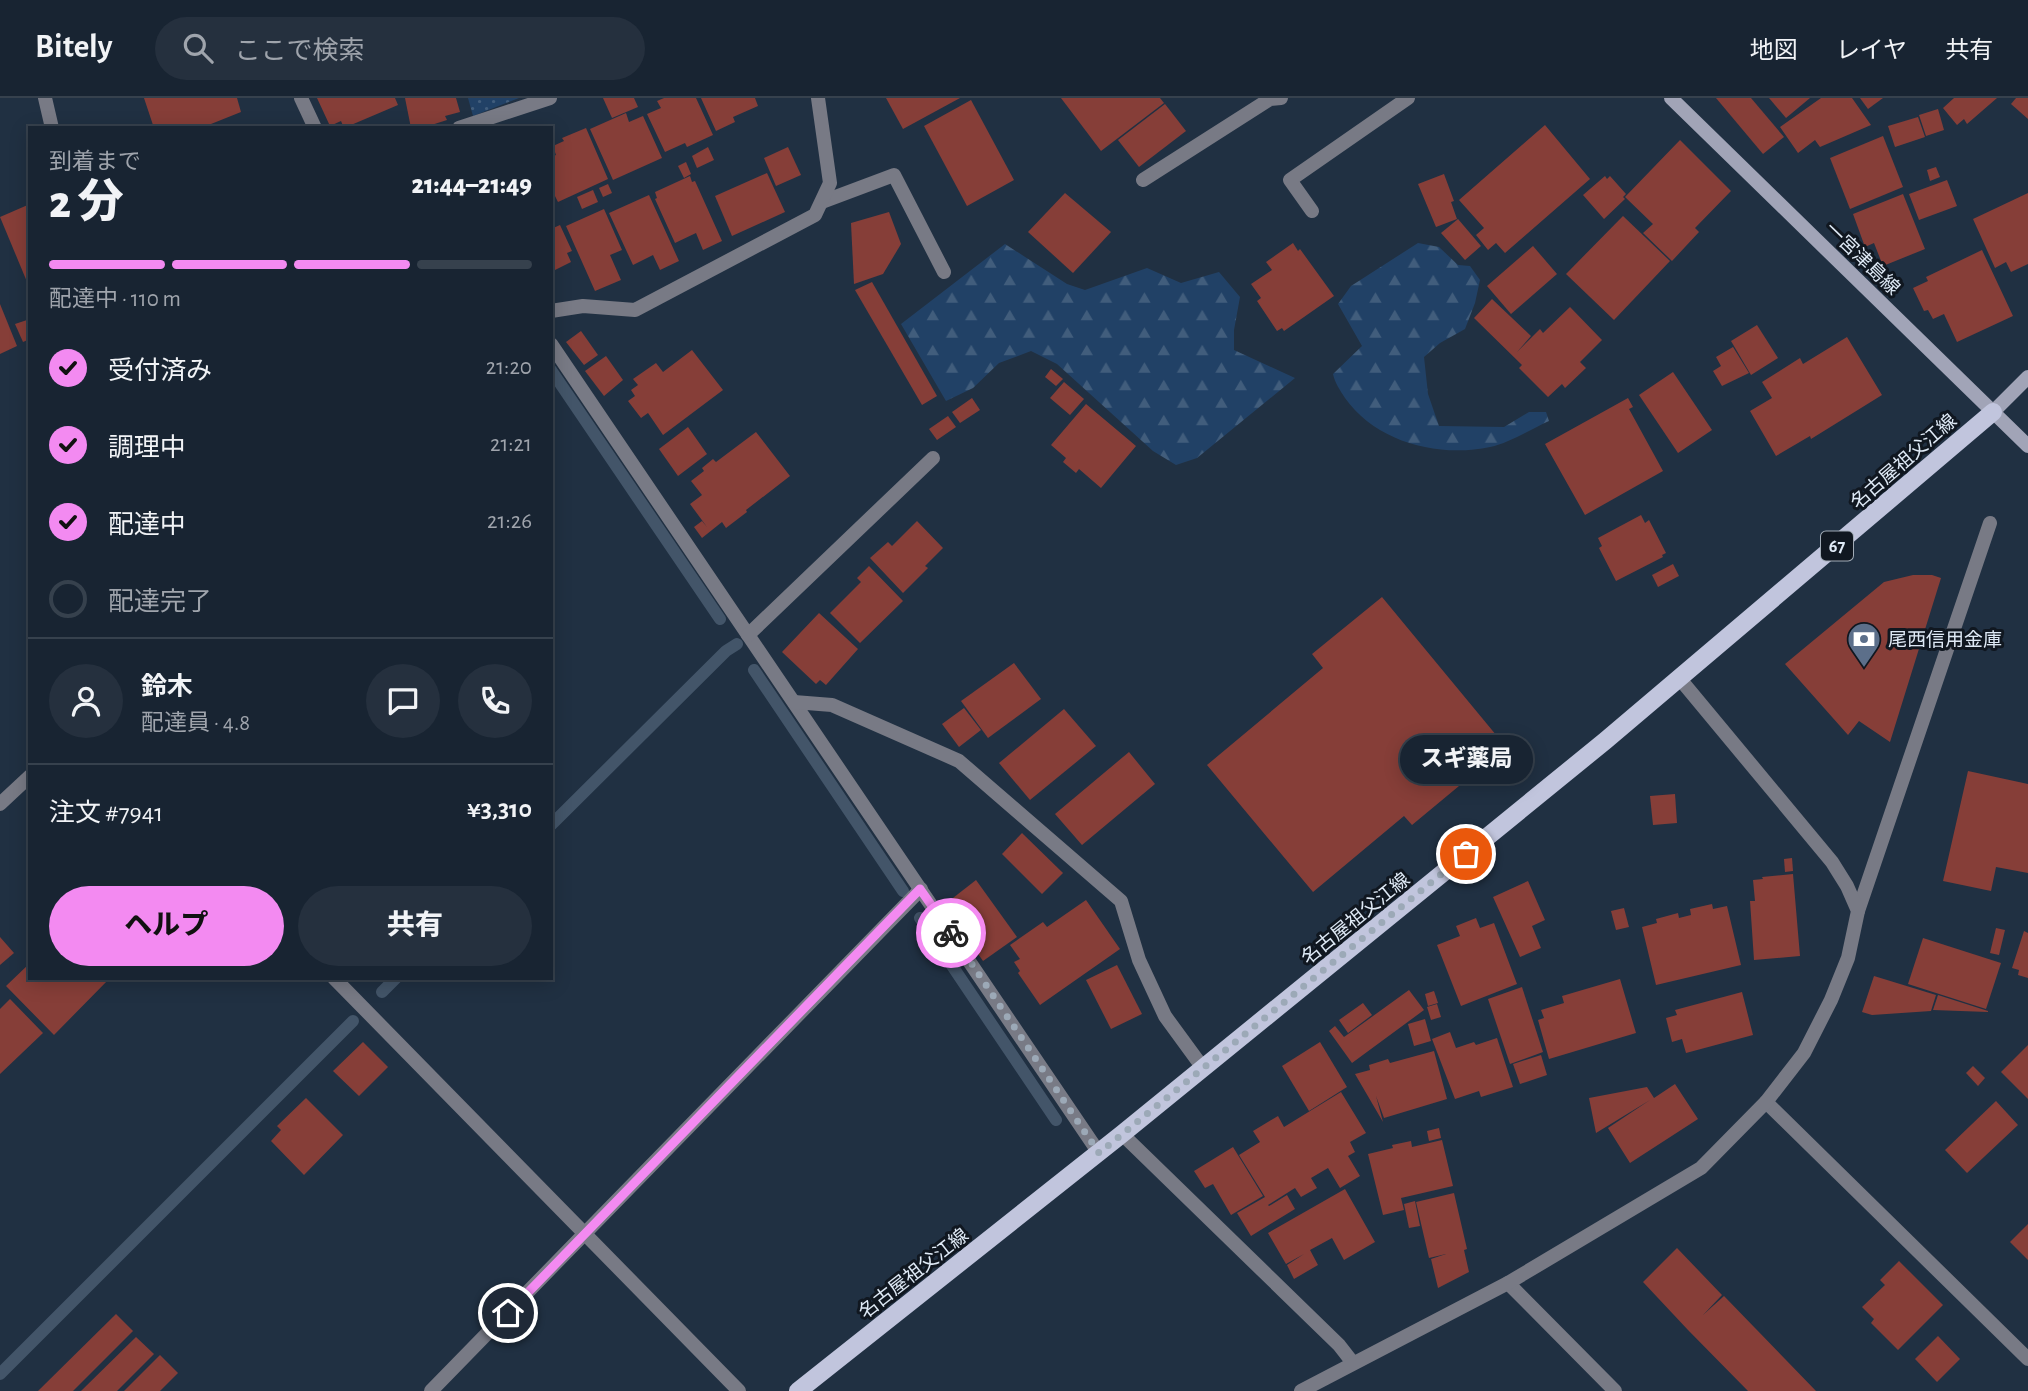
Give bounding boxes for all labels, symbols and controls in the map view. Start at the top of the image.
search box [155,17,645,80]
icon: search [179,29,217,67]
text: Bitely [35,31,113,64]
text: ここで検索 [235,38,365,64]
text: 地図 [1750,39,1798,63]
text: レイヤ [1836,39,1907,63]
text: 共有 [1945,39,1993,63]
text: 到着まで [49,151,141,174]
text: 21:44–21:49 [412,172,532,198]
text: 2 分 [49,180,124,226]
street label: 一宮津島線 [1821,219,1903,299]
text: 配達中 · 110 m [49,288,181,311]
icon: check [49,349,87,387]
text: 21:20 [486,356,532,379]
text: 受付済み [108,358,212,384]
street label: 名古屋祖父江線 [1846,410,1960,513]
icon: check [49,426,87,464]
text: 21:21 [490,433,532,456]
text: 調理中 [108,435,186,461]
icon: check [49,503,87,541]
text: 21:26 [487,510,532,533]
text: 配達中 [108,512,186,538]
road number: 67 [1821,532,1853,560]
text: 配達完了 [108,589,212,615]
bank icon: 尾西信用金庫 [1845,620,1883,669]
place label: 尾西信用金庫 [1888,629,2002,650]
button: person [49,664,123,738]
button: chat [366,664,440,738]
button: phone [458,664,532,738]
text: 鈴木 [141,674,193,700]
text: 配達員 · 4.8 [141,712,250,735]
callout: スギ薬局 [1400,735,1532,784]
text: スギ薬局 [1421,748,1513,771]
text: ¥3,310 [467,796,532,822]
text: 注文 #7941 [49,800,163,826]
pin [1436,824,1496,884]
icon: bag [1447,835,1485,873]
street label: 名古屋祖父江線 [1297,868,1414,968]
button: ヘルプ [49,886,284,966]
button: 共有 [298,886,532,966]
courier [916,898,986,968]
icon: bike [932,914,970,952]
street label: 名古屋祖父江線 [854,1224,972,1323]
pin [478,1283,538,1343]
icon: home [489,1294,527,1332]

